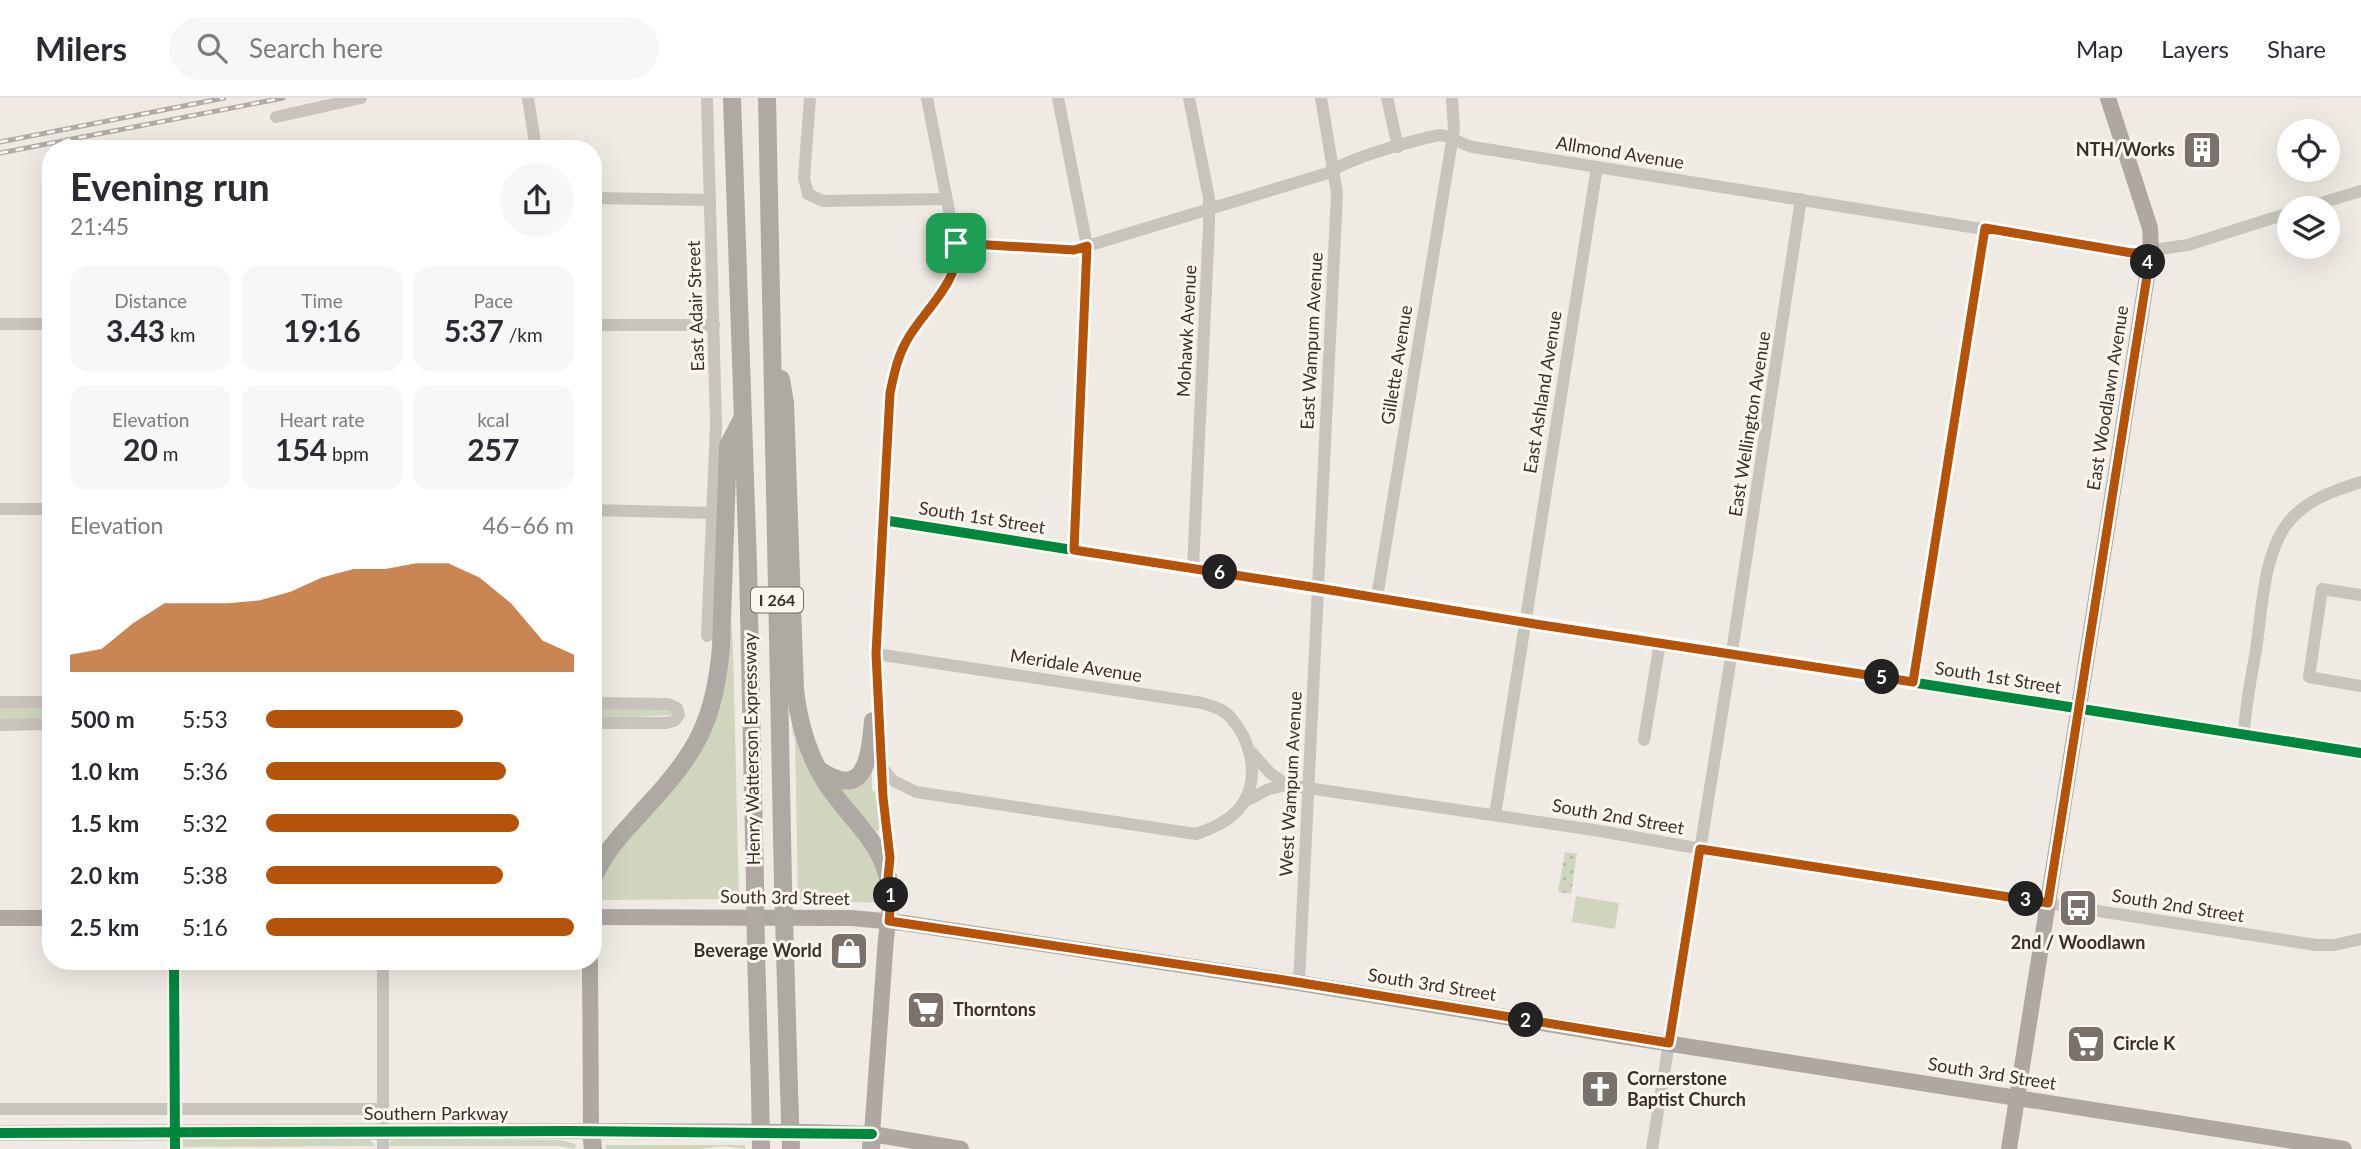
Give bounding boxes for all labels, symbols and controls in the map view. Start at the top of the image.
search box [169,17,659,80]
text: Milers [35,28,127,68]
icon: search [193,29,231,67]
text: Search here [249,32,383,64]
text: Map [2076,34,2123,63]
text: Layers [2161,34,2229,63]
text: Share [2267,34,2326,63]
map controls [2277,119,2340,259]
button: locate [2277,119,2340,182]
building icon: NTH/Works [2181,129,2223,171]
street label: Allmond Avenue [1555,131,1686,173]
place label: NTH/Works [2076,138,2175,160]
text: Evening run [70,163,270,209]
button: share [500,163,574,237]
button: layers [2277,196,2340,259]
text: 21:45 [70,212,129,240]
pin [926,213,986,273]
icon: arrive [937,224,975,262]
street label: East Adair Street [682,240,708,372]
pin: 4 [2130,244,2166,280]
text: 4 [2142,250,2153,273]
street label: East Wampum Avenue [1295,252,1327,430]
street label: Mohawk Avenue [1172,264,1200,398]
text: Distance [114,289,187,312]
text: Time [301,289,343,312]
text: Pace [474,289,513,312]
street label: Gillette Avenue [1376,304,1416,426]
street label: East Woodlawn Avenue [2082,304,2132,492]
street label: East Ashland Avenue [1518,309,1566,475]
text: 3.43 [106,312,165,348]
text: 19:16 [283,312,361,348]
text: 5:37 [444,312,504,348]
text: km [165,323,195,346]
text: /km [504,323,543,346]
street label: East Wellington Avenue [1723,330,1775,518]
text: Elevation [112,408,189,431]
text: Heart rate [279,408,365,431]
text: kcal [477,408,509,431]
text: 20 [123,431,158,467]
text: 154 [275,431,327,467]
text: 257 [467,431,519,467]
text: m [158,442,178,465]
text: bpm [327,442,369,465]
street label: South 1st Street [917,496,1048,538]
text: Elevation [70,511,163,539]
text: 46–66 m [482,511,574,539]
pin: 6 [1202,554,1238,589]
text: 6 [1214,560,1225,583]
road number: I 264 [751,587,803,612]
street label: Henry Watterson Expressway [738,632,764,866]
street label: Meridale Avenue [1009,644,1144,686]
street label: South 1st Street [1933,656,2064,698]
pin: 5 [1864,660,1899,694]
text: 5 [1876,665,1887,688]
street label: West Wampum Avenue [1274,691,1306,877]
text: 500 m [70,705,135,733]
text: 5:53 [182,705,228,733]
text: 1.0 km [70,757,139,785]
text: 5:36 [182,757,228,785]
street label: South 2nd Street [1550,794,1686,839]
text: 1.5 km [70,809,139,837]
text: 5:32 [182,809,228,837]
text: 2.0 km [70,861,139,889]
text: 5:38 [182,861,228,889]
pin: 1 [874,878,908,912]
pin: 3 [2008,882,2044,916]
text: 1 [885,883,896,906]
street label: South 2nd Street [2110,884,2246,926]
street label: South 3rd Street [720,885,851,909]
text: 3 [2020,887,2031,910]
bus stop icon: 2nd / Woodlawn [2057,887,2099,929]
text: 2.5 km [70,913,139,941]
text: 5:16 [182,913,228,941]
shop icon: Beverage World [828,930,870,972]
place label: 2nd / Woodlawn [2011,931,2145,953]
place label: Beverage World [694,939,822,961]
street label: South 3rd Street [1366,963,1499,1005]
supermarket icon: Thorntons [905,989,947,1031]
place label: Thorntons [953,998,1036,1020]
pin: 2 [1508,1002,1544,1038]
text: 2 [1520,1008,1531,1031]
supermarket icon: Circle K [2065,1023,2107,1065]
place label: Circle K [2113,1032,2176,1054]
street label: South 3rd Street [1926,1052,2059,1094]
place label: Cornerstone Baptist Church [1627,1067,1746,1110]
church icon: Cornerstone Baptist Church [1579,1068,1621,1110]
street label: Southern Parkway [364,1102,509,1124]

